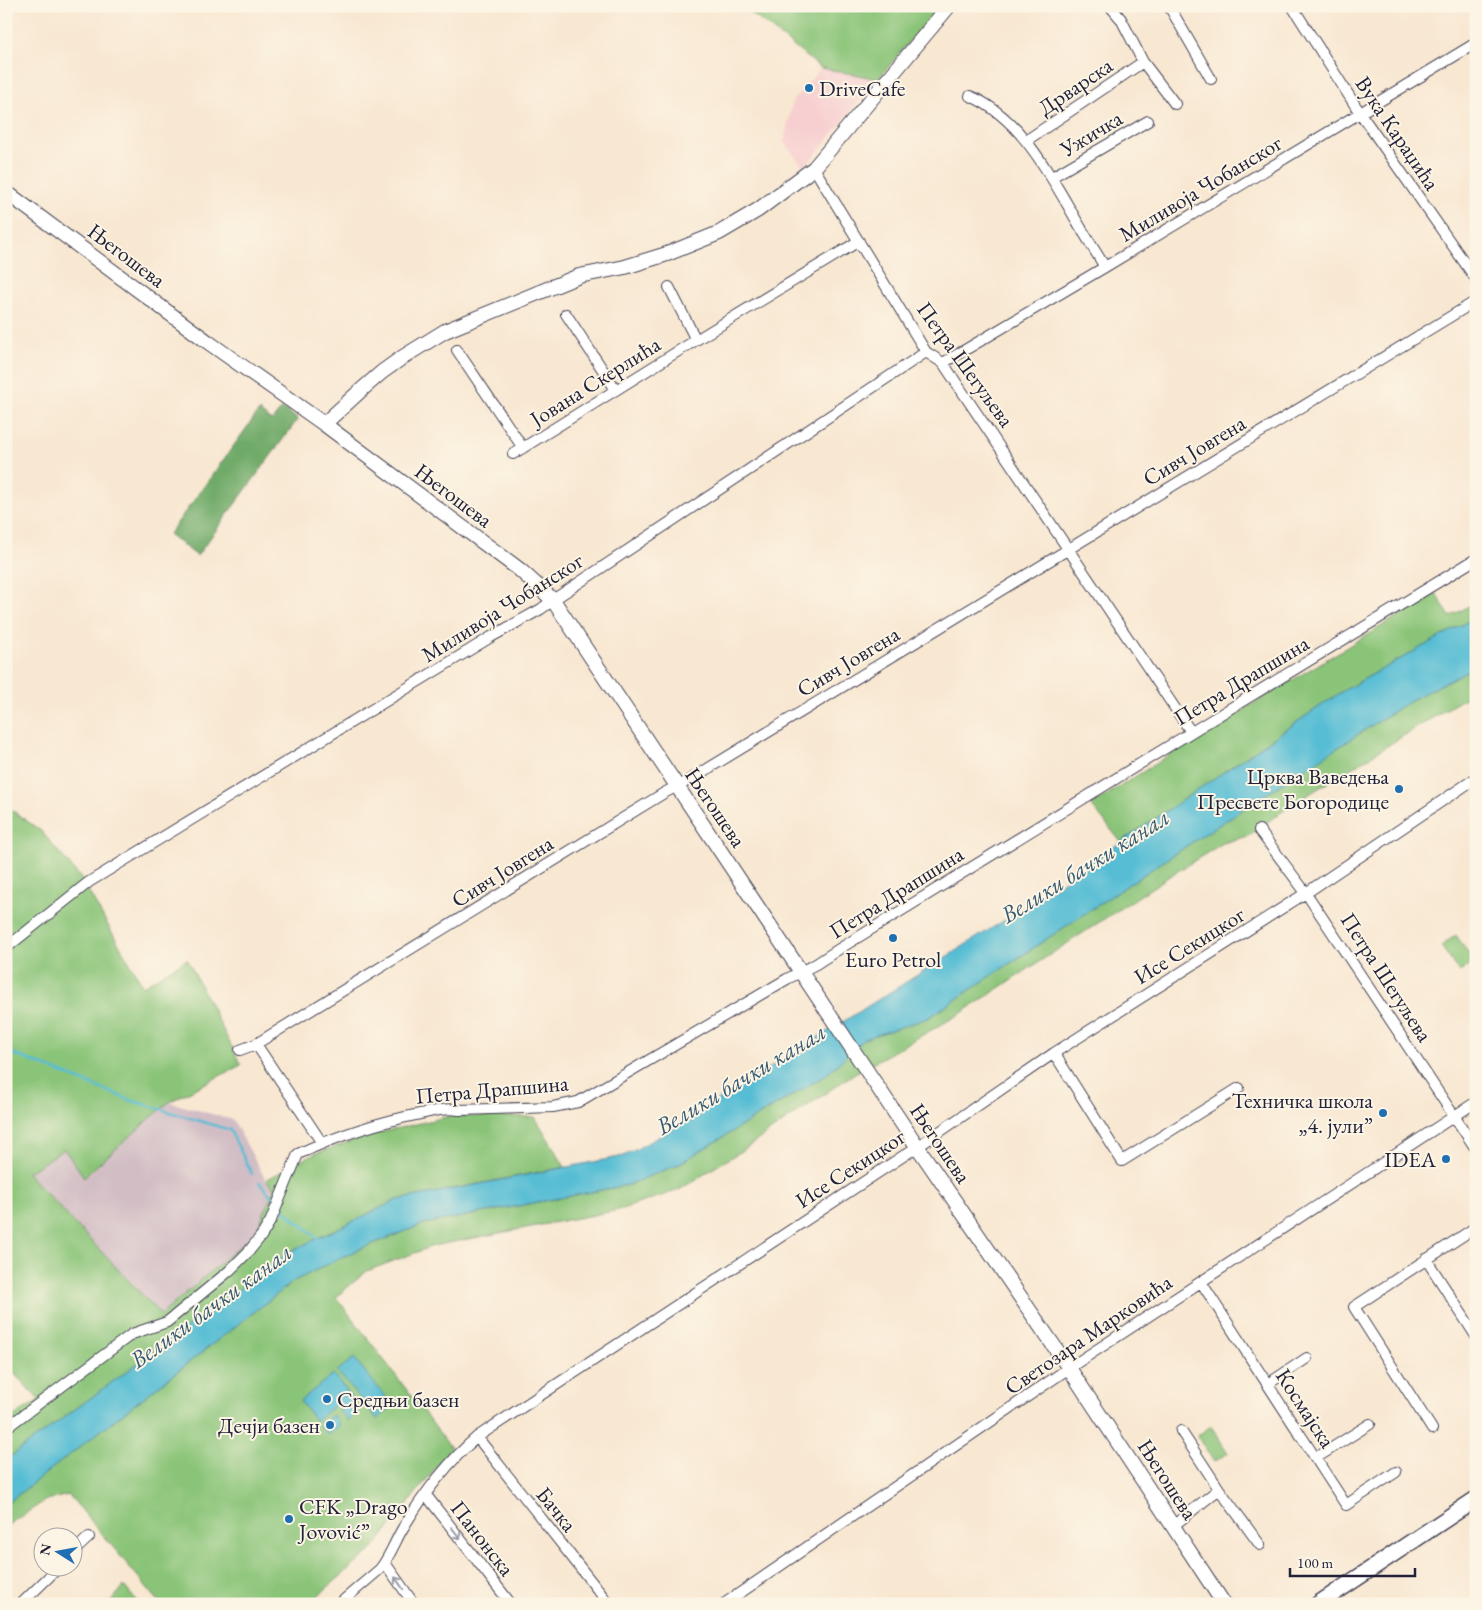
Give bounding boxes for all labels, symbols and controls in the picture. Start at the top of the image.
street label: Дрварска [1032,51,1118,122]
street label: Вука Караџића [1349,71,1447,196]
place label: DriveCafe [819,74,906,103]
marker: DriveCafe [803,82,815,94]
street label: Ужичка [1054,103,1128,164]
street label: Миливоја Чобанског [1113,128,1287,249]
street label: Његошева [82,217,172,294]
street label: Петра Шегуљева [910,296,1021,433]
street label: Јована Скерлића [523,330,666,434]
street label: Сивч Јовгена [1138,408,1251,492]
street label: Његошева [409,457,499,534]
street label: Миливоја Чобанског [416,546,589,669]
street label: Сивч Јовгена [792,619,905,703]
street label: Петра Драпшина [1168,628,1315,732]
street label: Његошева [678,762,753,853]
place label: Црква Ваведења Пресвете Богородице [1197,762,1389,816]
marker: Црква Ваведења Пресвете Богородице [1393,783,1405,795]
water label: Велики бачки канал [994,801,1175,930]
street label: Сивч Јовгена [446,829,559,914]
street label: Петра Драпшина [824,839,969,945]
street label: Исе Секицког [1128,900,1250,991]
street label: Петра Шегуљева [1334,907,1439,1048]
marker: Euro Petrol [887,932,899,944]
place label: Euro Petrol [845,945,941,974]
water label: Велики бачки канал [649,1016,832,1142]
street label: Петра Драпшина [414,1068,570,1111]
place label: Техничка школа „4. јули” [1232,1086,1373,1140]
street label: Његошева [903,1098,978,1189]
marker: Техничка школа „4. јули” [1377,1107,1389,1119]
street label: Исе Секицког [790,1122,911,1215]
place label: IDEA [1384,1145,1437,1174]
marker: IDEA [1440,1153,1452,1165]
water label: Велики бачки канал [123,1236,298,1375]
street label: Светозара Марковића [999,1267,1178,1401]
street label: Космајска [1269,1363,1342,1454]
place label: Средњи базен [337,1385,459,1414]
marker: Средњи базен [321,1393,333,1405]
place label: Дечји базен [218,1411,320,1440]
marker: Дечји базен [324,1419,336,1431]
street label: Његошева [1131,1433,1204,1525]
street label: Бачка [530,1481,584,1538]
place label: CFK „Drago Jovović” [297,1492,408,1546]
street label: Панонска [444,1495,521,1582]
marker: CFK „Drago Jovović” [283,1513,295,1525]
one-way arrow [451,1526,462,1539]
north arrow [32,1528,82,1578]
text: N [35,1542,55,1557]
scale bar [1290,1545,1414,1577]
text: 100 m [1297,1553,1334,1572]
one-way arrow [394,1577,404,1591]

